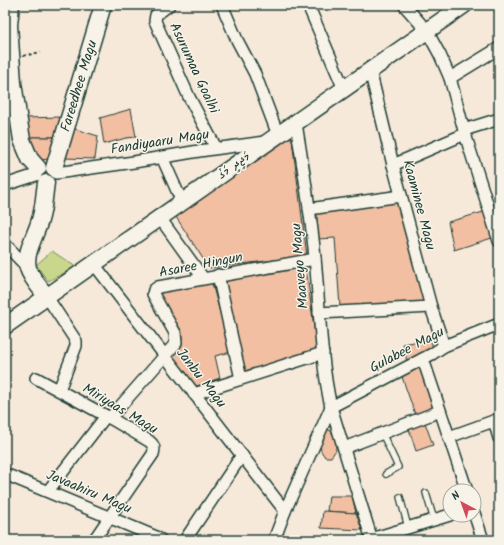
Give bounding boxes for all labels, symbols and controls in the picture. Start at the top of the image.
street label: Asurumaa Goalhi [163,19,225,118]
street label: Fareedhee Magu [55,37,103,135]
street label: Fandiyaaru Magu [109,123,211,161]
street label: މަޖީދީ މަގު [212,146,256,186]
street label: Kaaminee Magu [396,157,442,253]
street label: Maaveyo Magu [285,222,315,310]
street label: Asaree Hingun [157,246,245,284]
street label: Gulabee Magu [366,321,449,379]
street label: Janbu Magu [170,343,232,413]
street label: Miriyaas Magu [78,378,162,440]
street label: Javaahiru Magu [43,464,135,520]
north arrow [442,483,482,523]
text: N [448,487,465,505]

